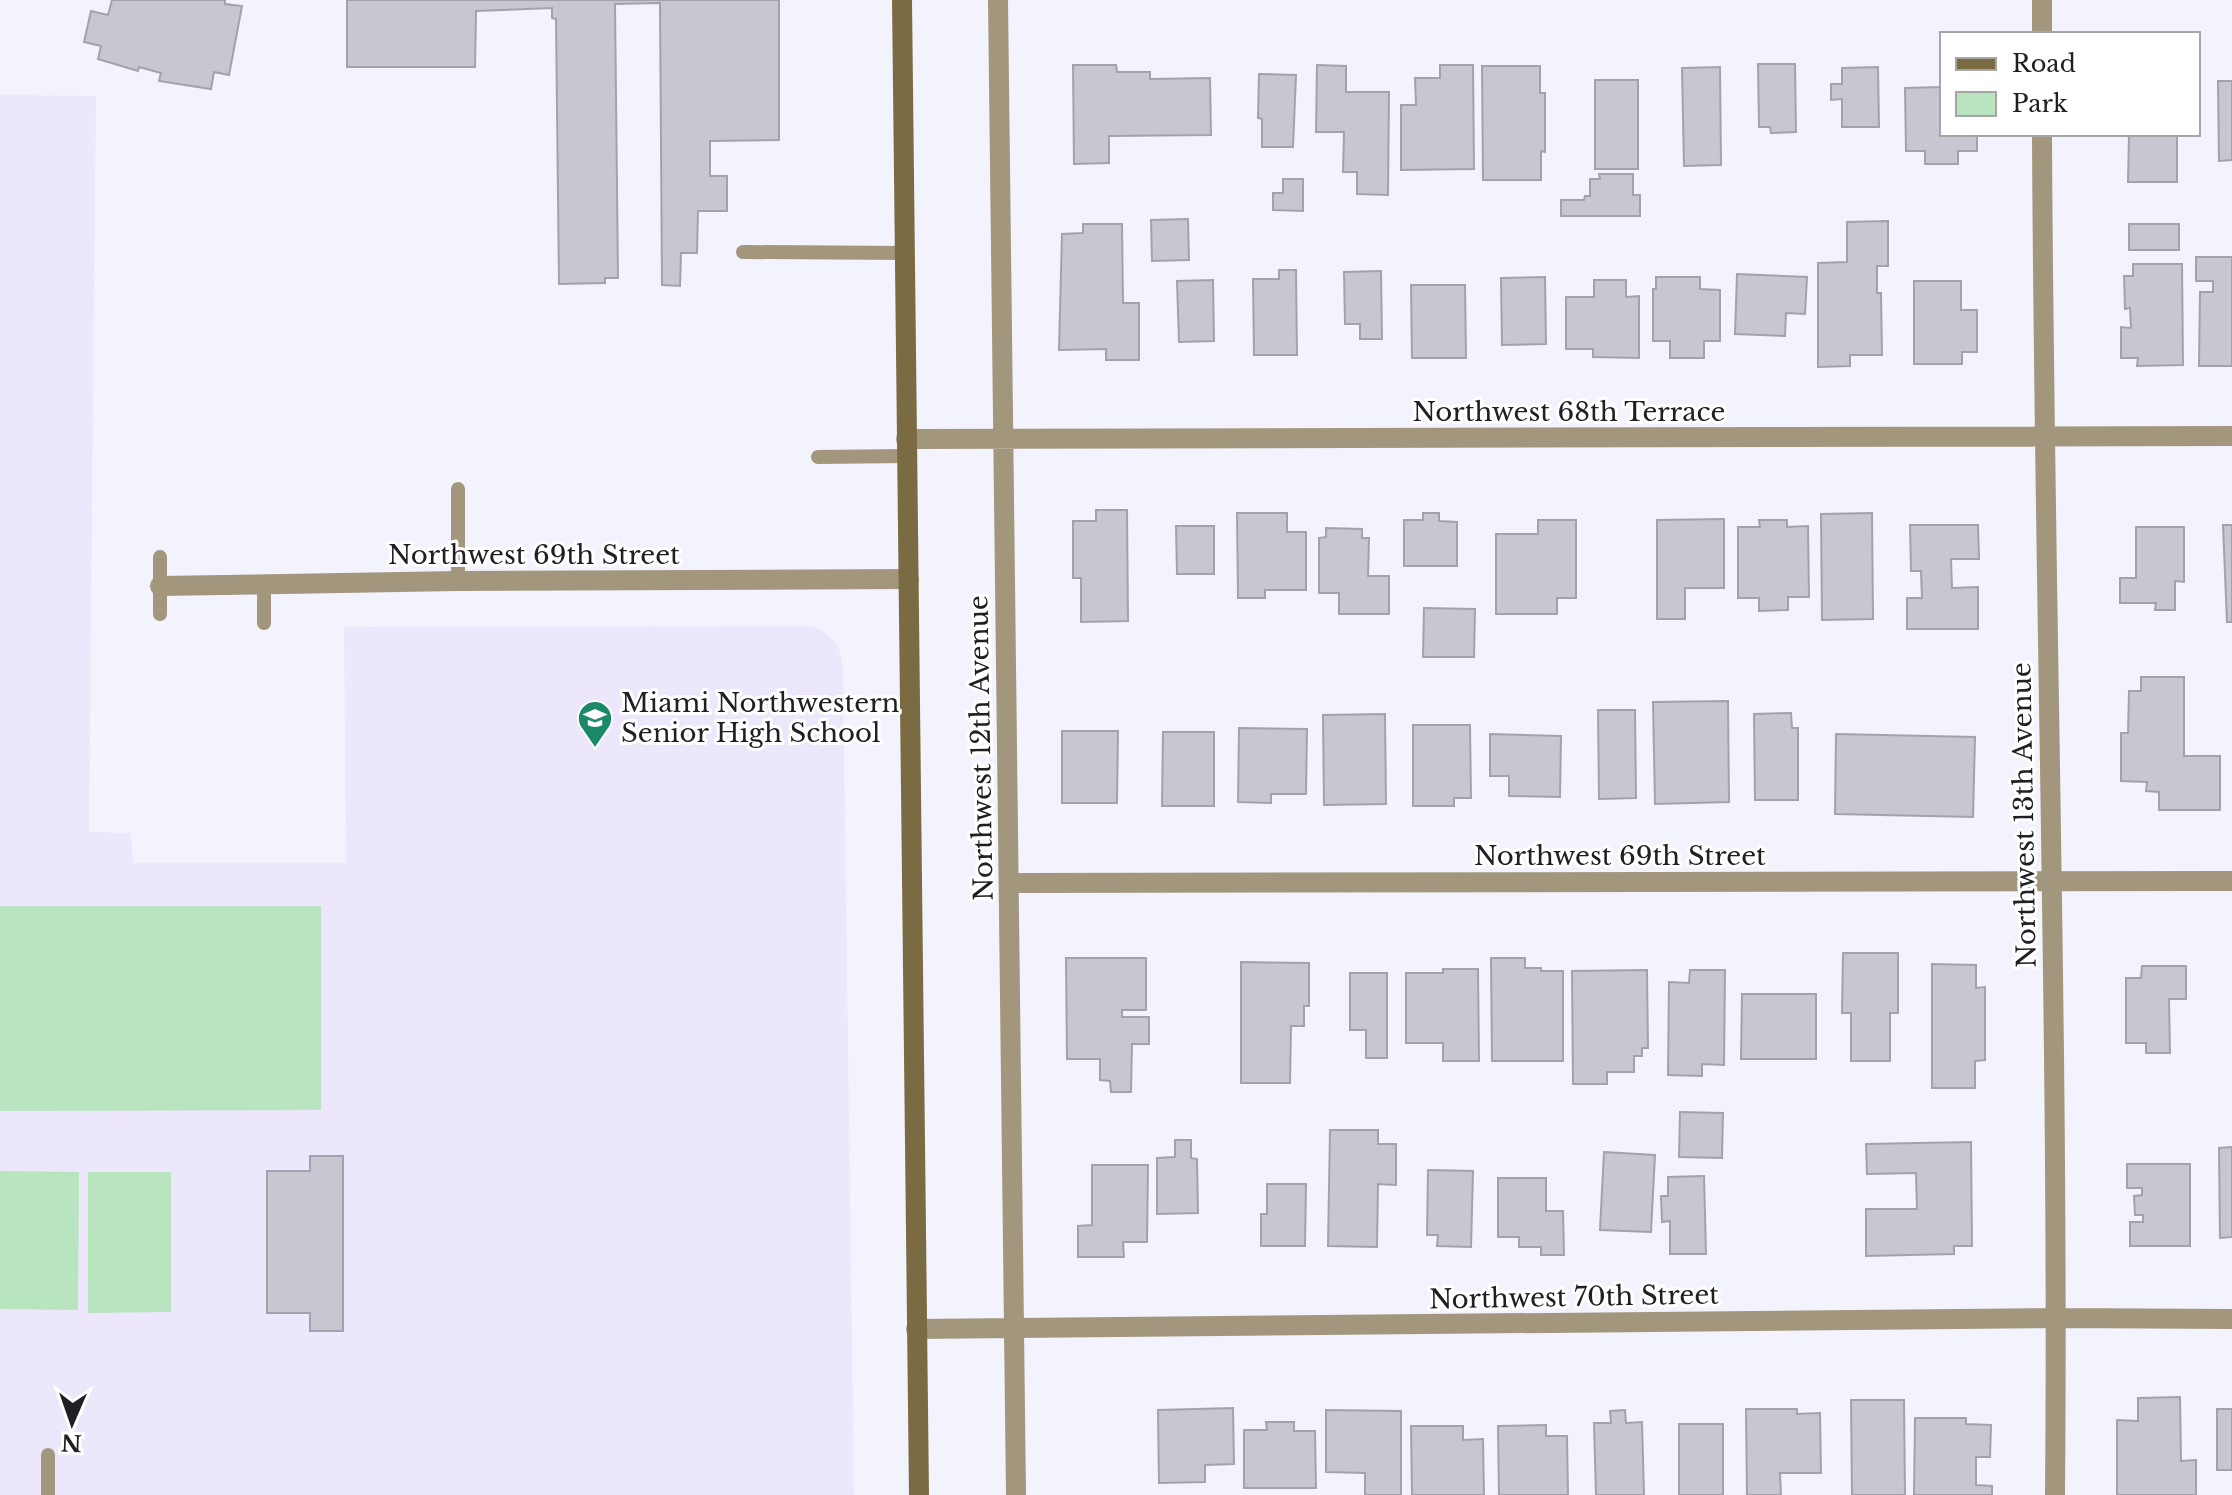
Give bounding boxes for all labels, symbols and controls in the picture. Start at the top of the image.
legend [1940,32,2200,136]
text: Road [2012,49,2076,78]
text: Park [2012,89,2068,118]
street label: Northwest 68th Terrace [1413,396,1725,428]
street label: Northwest 69th Street [388,539,680,571]
street label: Northwest 12th Avenue [962,595,1000,901]
street label: Northwest 13th Avenue [2005,662,2043,968]
place label: Miami Northwestern Senior High School [621,687,900,749]
school or university icon: Miami Northwestern Senior High School [576,699,614,749]
street label: Northwest 69th Street [1474,840,1766,872]
street label: Northwest 70th Street [1429,1278,1719,1316]
north arrow [32,1383,112,1463]
text: N [60,1429,82,1456]

